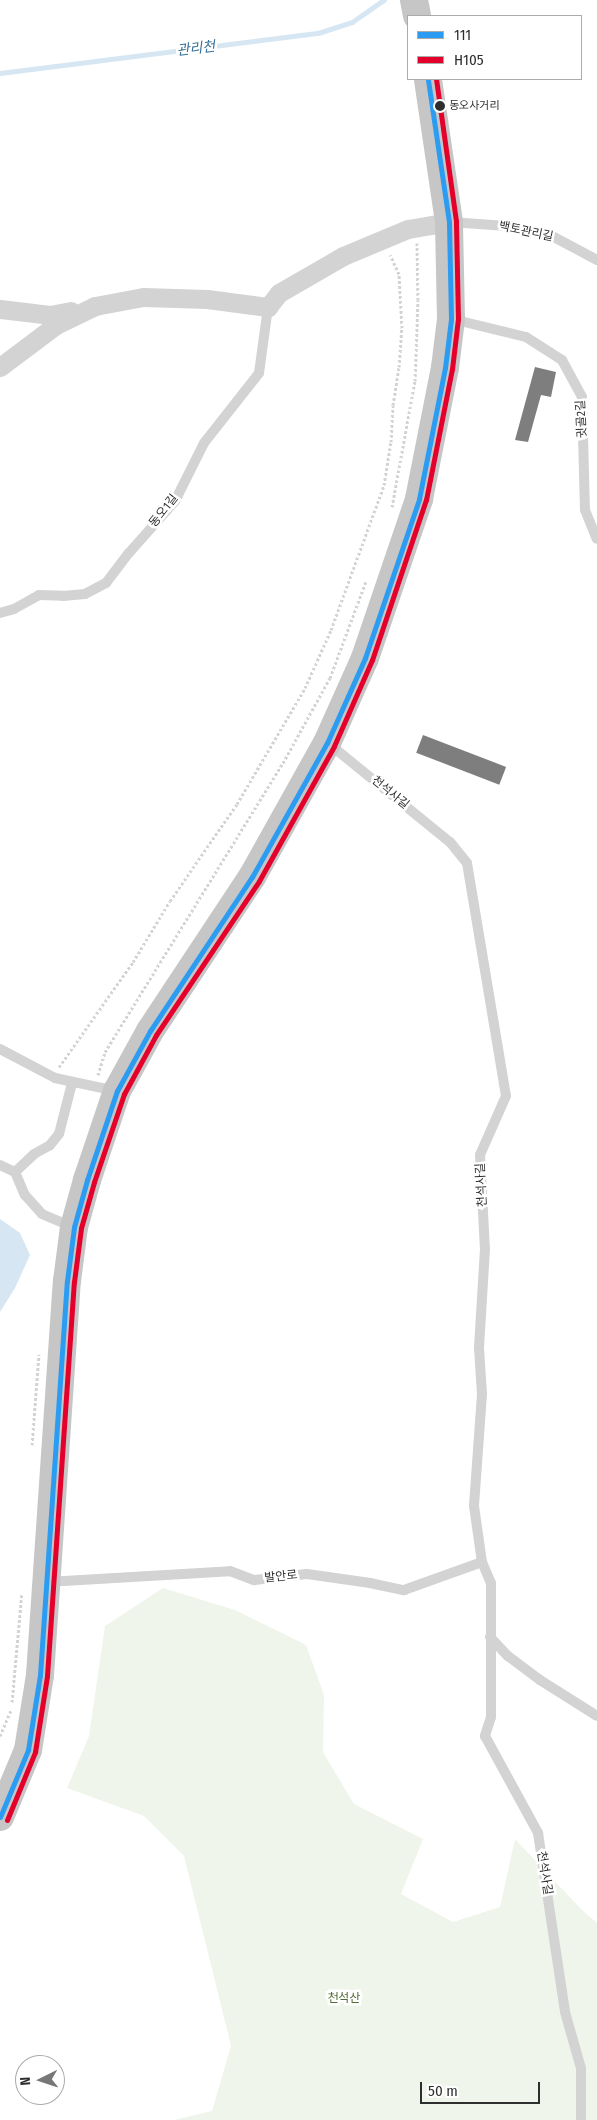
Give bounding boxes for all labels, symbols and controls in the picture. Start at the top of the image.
legend [407,15,582,80]
text: 111 [454,26,471,44]
water label: 관리천 [176,38,216,60]
text: H105 [454,51,484,69]
place label: 동오사거리 [449,99,500,113]
marker: 동오사거리 [435,101,445,111]
street label: 백토관리길 [498,219,554,245]
street label: 귓골2길 [574,399,590,439]
street label: 동오1길 [147,492,181,530]
street label: 천석사길 [368,774,412,812]
street label: 천석사길 [474,1163,490,1207]
street label: 발안로 [264,1568,298,1586]
street label: 천석사길 [533,1850,555,1896]
park label: 천석산 [327,1992,361,2006]
north arrow [15,2055,65,2105]
scale bar [422,2072,542,2104]
text: N [17,2076,34,2086]
text: 50 m [428,2082,458,2100]

